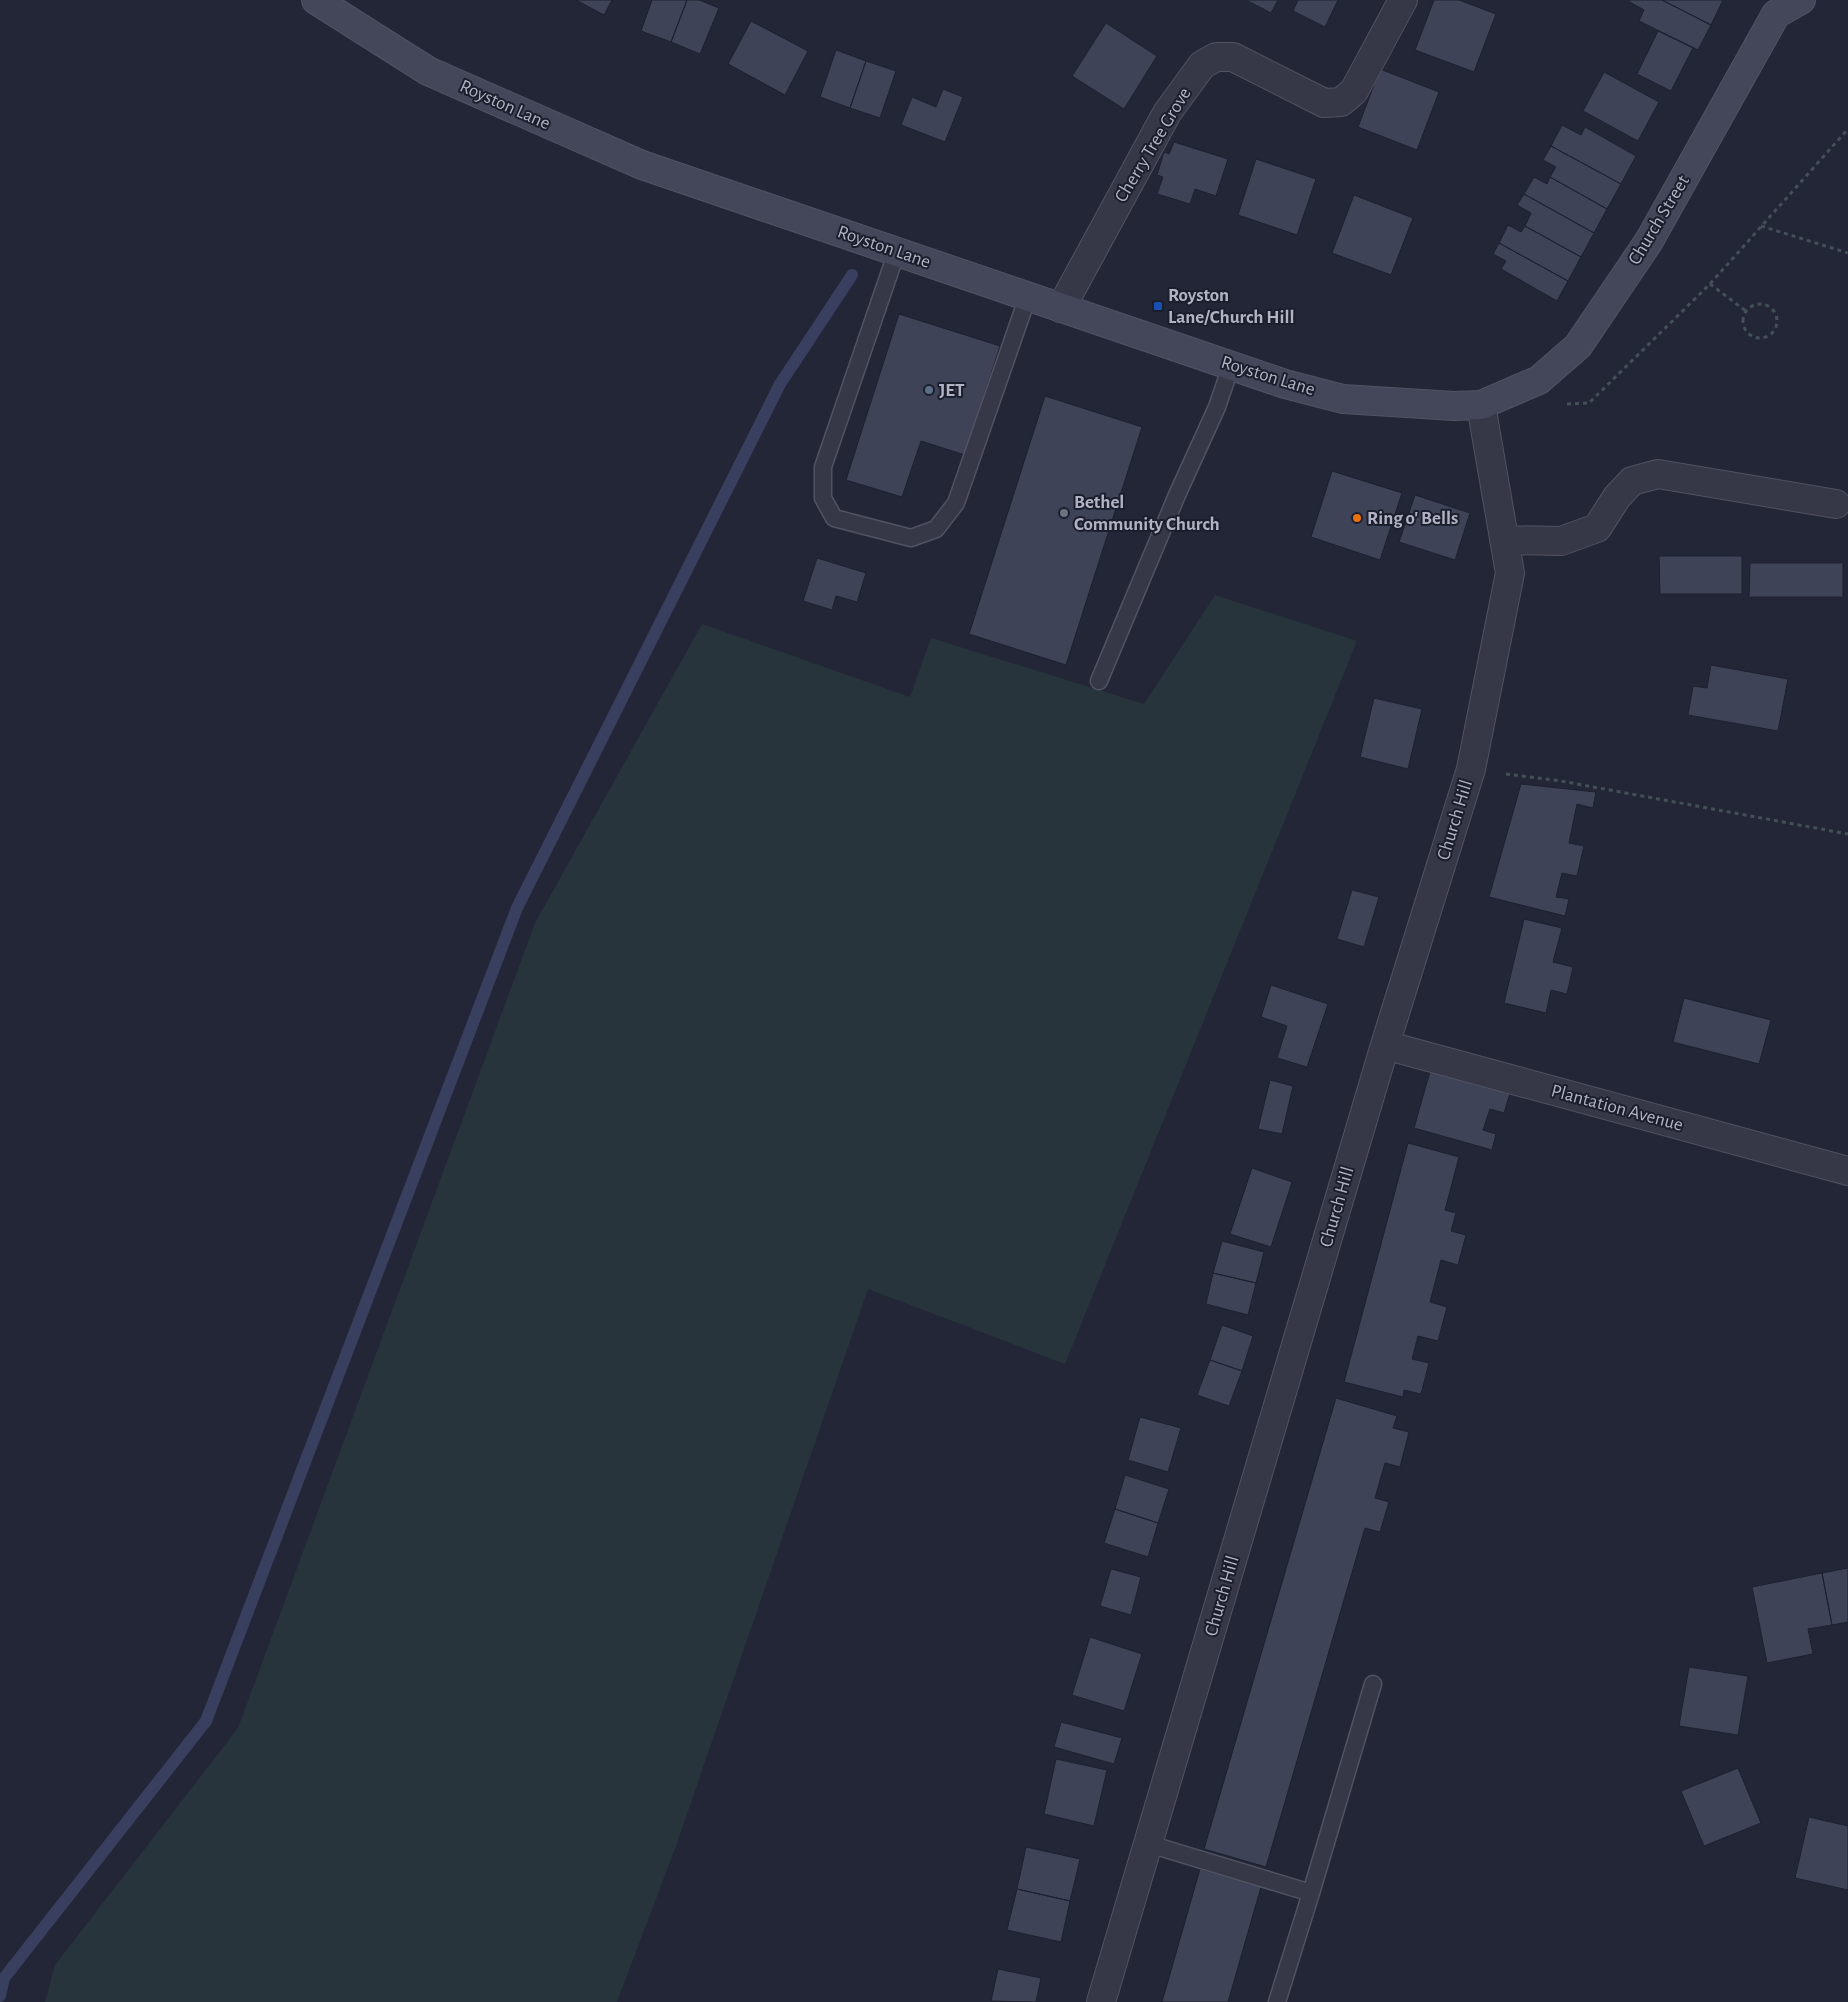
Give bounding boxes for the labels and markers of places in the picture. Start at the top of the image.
place label: Royston Lane/Church Hill [1168,286,1295,327]
marker: Royston Lane/Church Hill [1152,300,1164,312]
place label: JET [939,381,965,400]
marker: JET [923,384,935,396]
place label: Bethel Community Church [1074,493,1220,534]
marker: Bethel Community Church [1058,507,1070,519]
place label: Ring o' Bells [1367,509,1458,528]
marker: Ring o' Bells [1351,512,1363,524]

